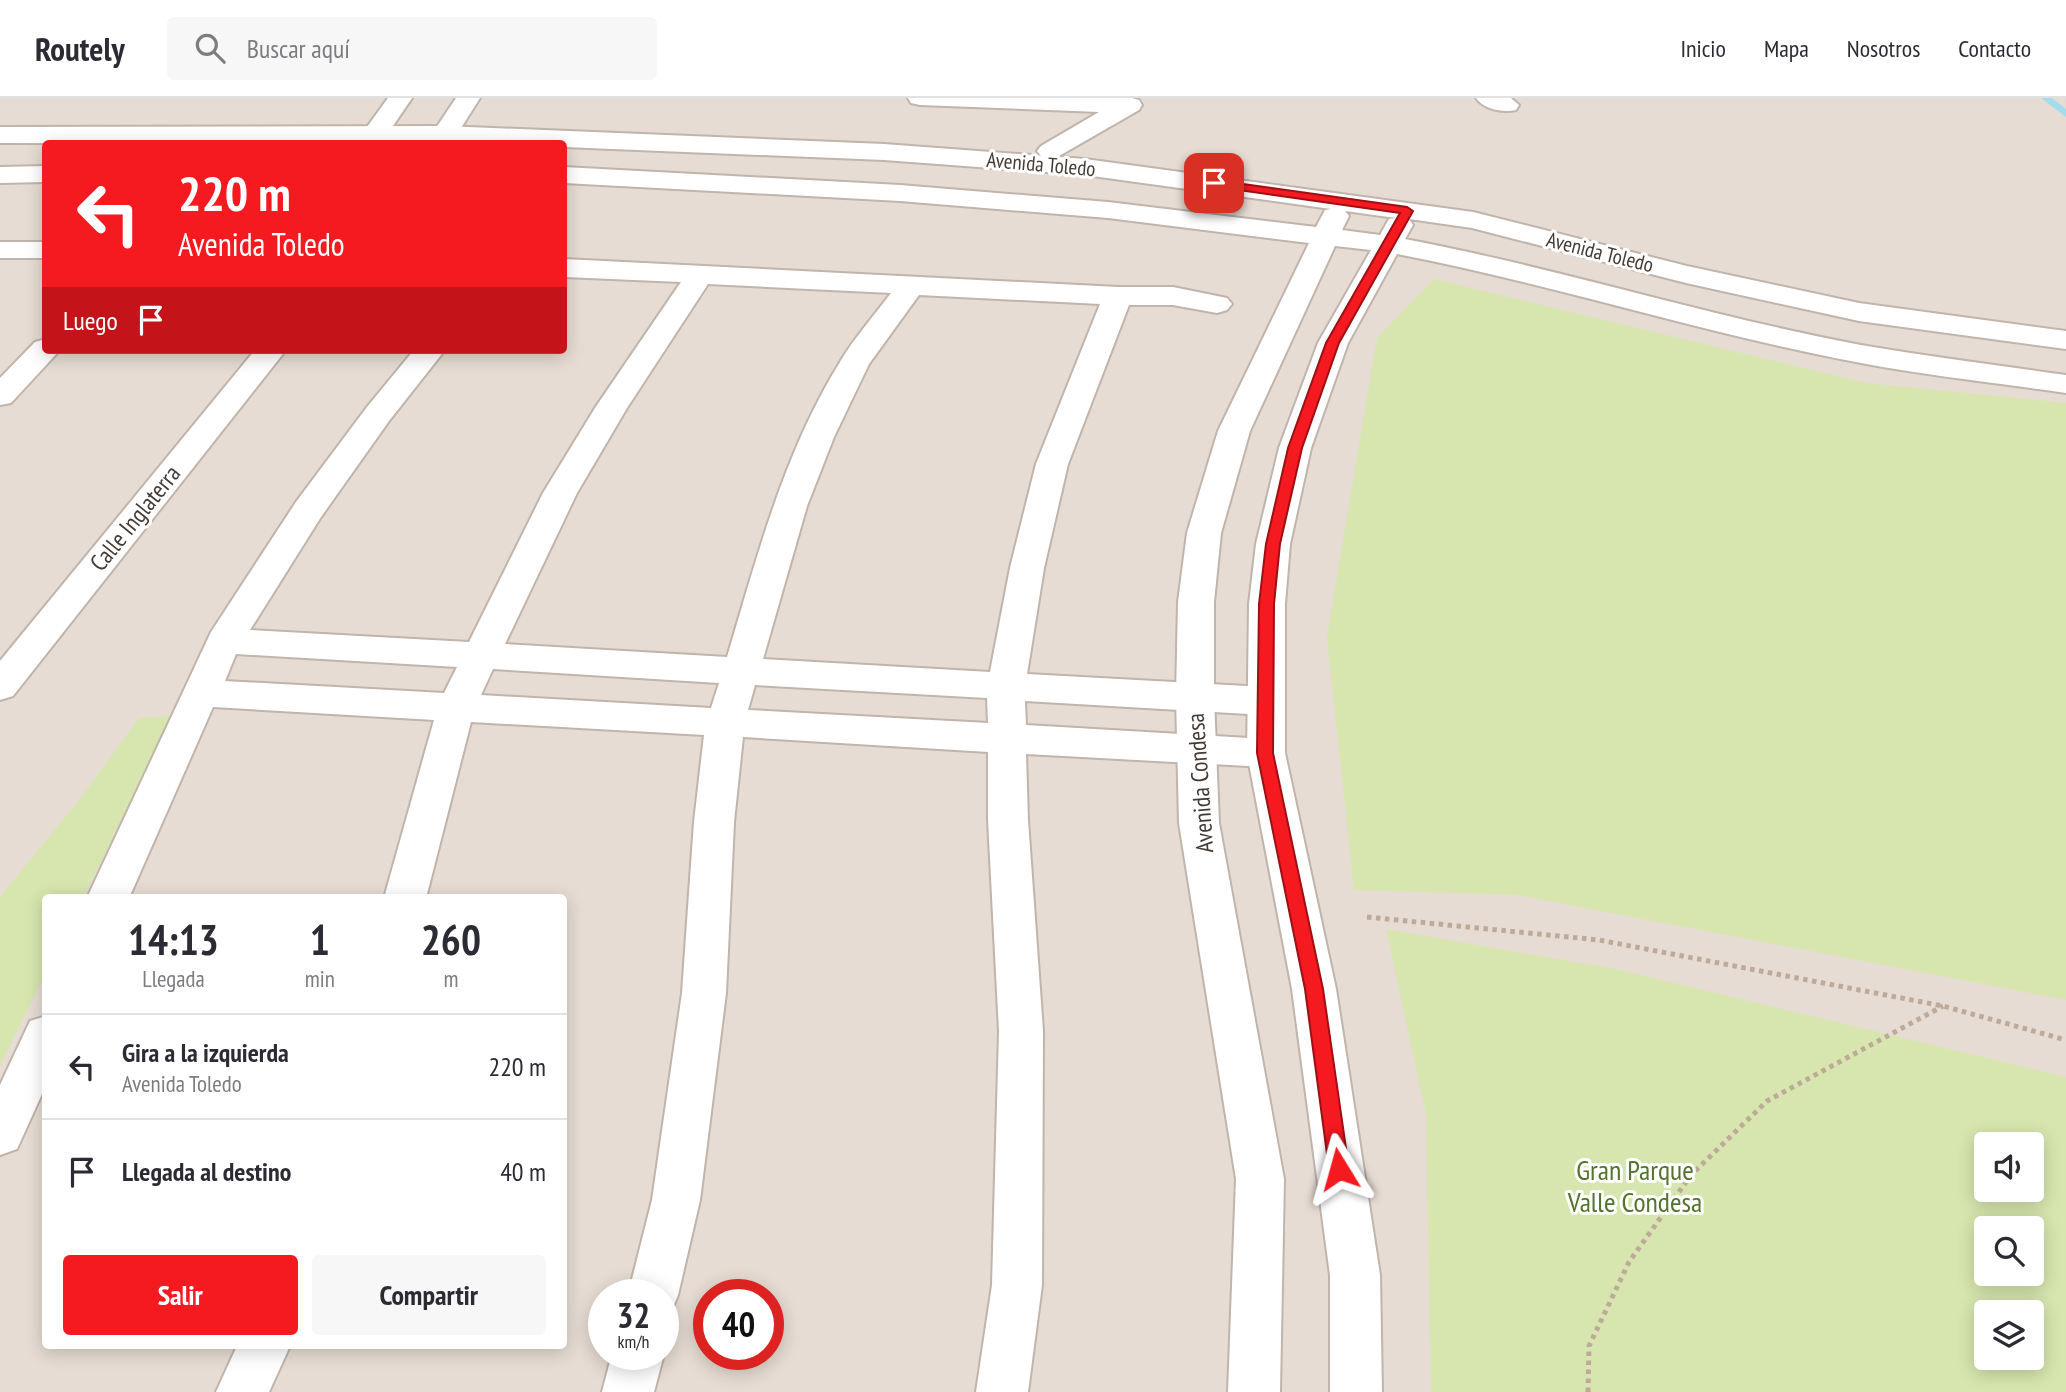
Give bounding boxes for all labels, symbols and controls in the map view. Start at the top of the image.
search box [167,17,657,80]
text: Routely [35,27,125,70]
icon: search [191,29,229,67]
text: Buscar aquí [247,32,350,65]
text: Inicio [1680,33,1726,64]
text: Mapa [1764,33,1809,64]
text: Nosotros [1847,33,1920,64]
text: Contacto [1958,33,2031,64]
street label: Avenida Toledo [985,146,1097,182]
pin [1184,153,1244,213]
text: 220 m [178,161,291,225]
icon: arrive [1195,164,1233,202]
icon: left [63,168,154,259]
text: Avenida Toledo [178,223,345,265]
street label: Avenida Toledo [1544,226,1656,278]
icon: arrive [132,301,170,339]
text: Luego [63,304,118,337]
street label: Calle Inglaterra [83,459,187,577]
street label: Avenida Condesa [1180,712,1220,854]
text: 14:13 [128,912,219,967]
text: 1 [310,912,330,967]
text: 260 [421,912,481,967]
text: Llegada [142,964,205,993]
text: min [305,964,335,993]
text: m [443,964,458,993]
text: Gira a la izquierda [122,1036,289,1069]
icon: left [63,1048,101,1086]
text: 220 m [488,1050,546,1083]
text: Avenida Toledo [122,1069,242,1098]
position arrow [1302,1132,1376,1206]
map controls [1974,1132,2044,1370]
button: sound [1974,1132,2044,1202]
park label: Gran Parque Valle Condesa [1567,1151,1702,1220]
icon: arrive [63,1153,101,1191]
text: Llegada al destino [122,1155,291,1188]
text: 40 m [500,1155,546,1188]
button: search [1974,1216,2044,1286]
button: Salir [63,1255,298,1335]
button: Compartir [312,1255,546,1335]
speed limit sign: 40 [693,1279,784,1370]
text: 32 [617,1292,650,1338]
button: layers [1974,1300,2044,1370]
text: km/h [618,1330,649,1353]

